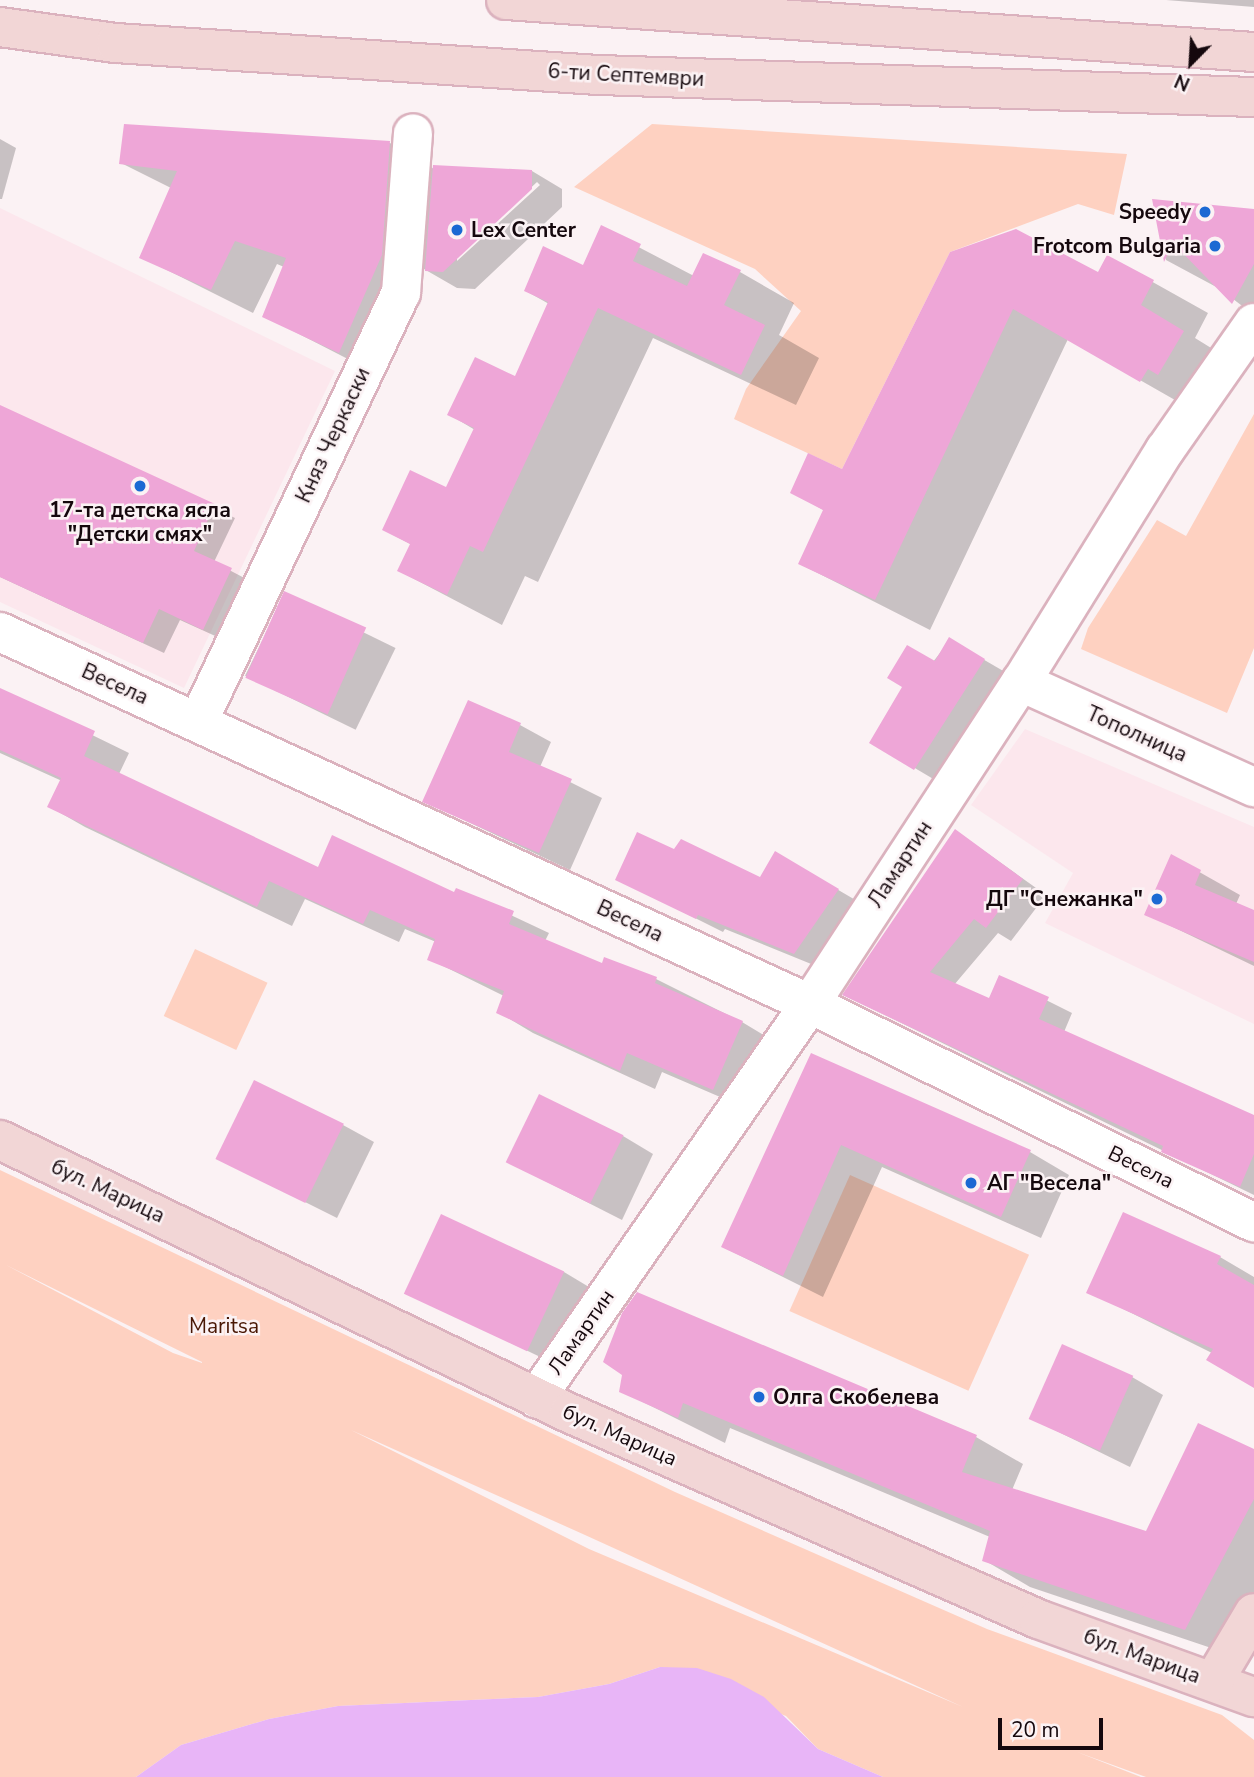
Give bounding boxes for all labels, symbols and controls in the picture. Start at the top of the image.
north arrow [1156,28,1226,98]
street label: 6-ти Септември [547,58,705,92]
text: N [1171,67,1194,97]
place label: Speedy [1119,199,1191,225]
marker: Speedy [1197,204,1213,220]
place label: Lex Center [471,217,576,243]
marker: Lex Center [449,222,465,238]
place label: Frotcom Bulgaria [1033,233,1201,259]
marker: Frotcom Bulgaria [1207,238,1223,254]
street label: Княз Черкаски [291,363,375,507]
marker: 17-та детска ясла "Детски смях" [132,478,148,494]
place label: 17-та детска ясла "Детски смях" [49,497,231,547]
street label: Весела [78,658,152,710]
street label: Тополница [1083,701,1191,767]
street label: Ламартин [863,816,937,912]
place label: ДГ "Снежанка" [986,886,1143,912]
marker: ДГ "Снежанка" [1149,891,1165,907]
street label: Весела [593,895,667,947]
street label: Весела [1104,1140,1178,1194]
street label: бул. Марица [47,1154,169,1228]
place label: АГ "Весела" [987,1170,1111,1196]
marker: АГ "Весела" [961,1173,981,1193]
street label: Ламартин [542,1284,620,1380]
park label: Maritsa [189,1313,259,1339]
place label: Олга Скобелева [773,1384,939,1410]
marker: Олга Скобелева [751,1389,767,1405]
street label: бул. Марица [559,1399,681,1471]
street label: бул. Марица [1080,1623,1204,1689]
scale bar [1002,1704,1107,1748]
text: 20 m [1011,1716,1060,1744]

